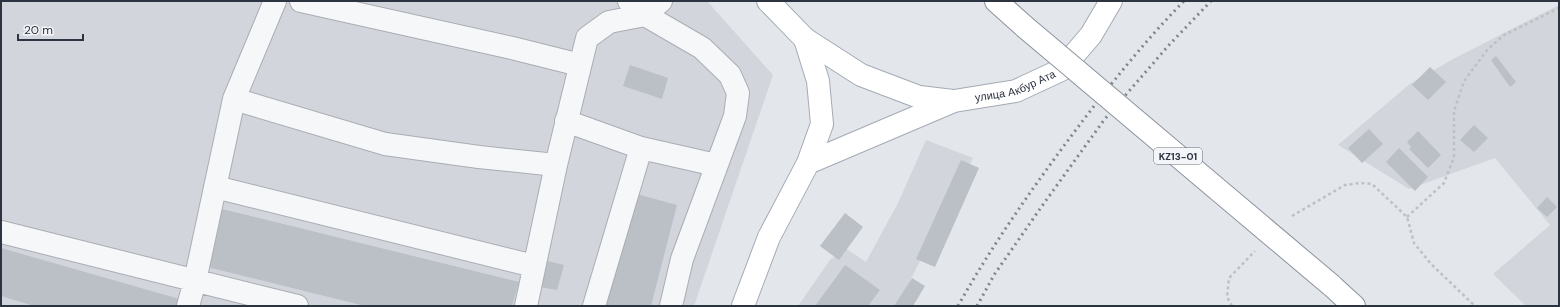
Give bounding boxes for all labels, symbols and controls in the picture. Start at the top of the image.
scale bar [18,16,83,42]
text: 20 m [24,22,53,38]
street label: улица Акбур Ата [974,66,1058,105]
road number: KZ13-01 [1154,148,1202,164]

